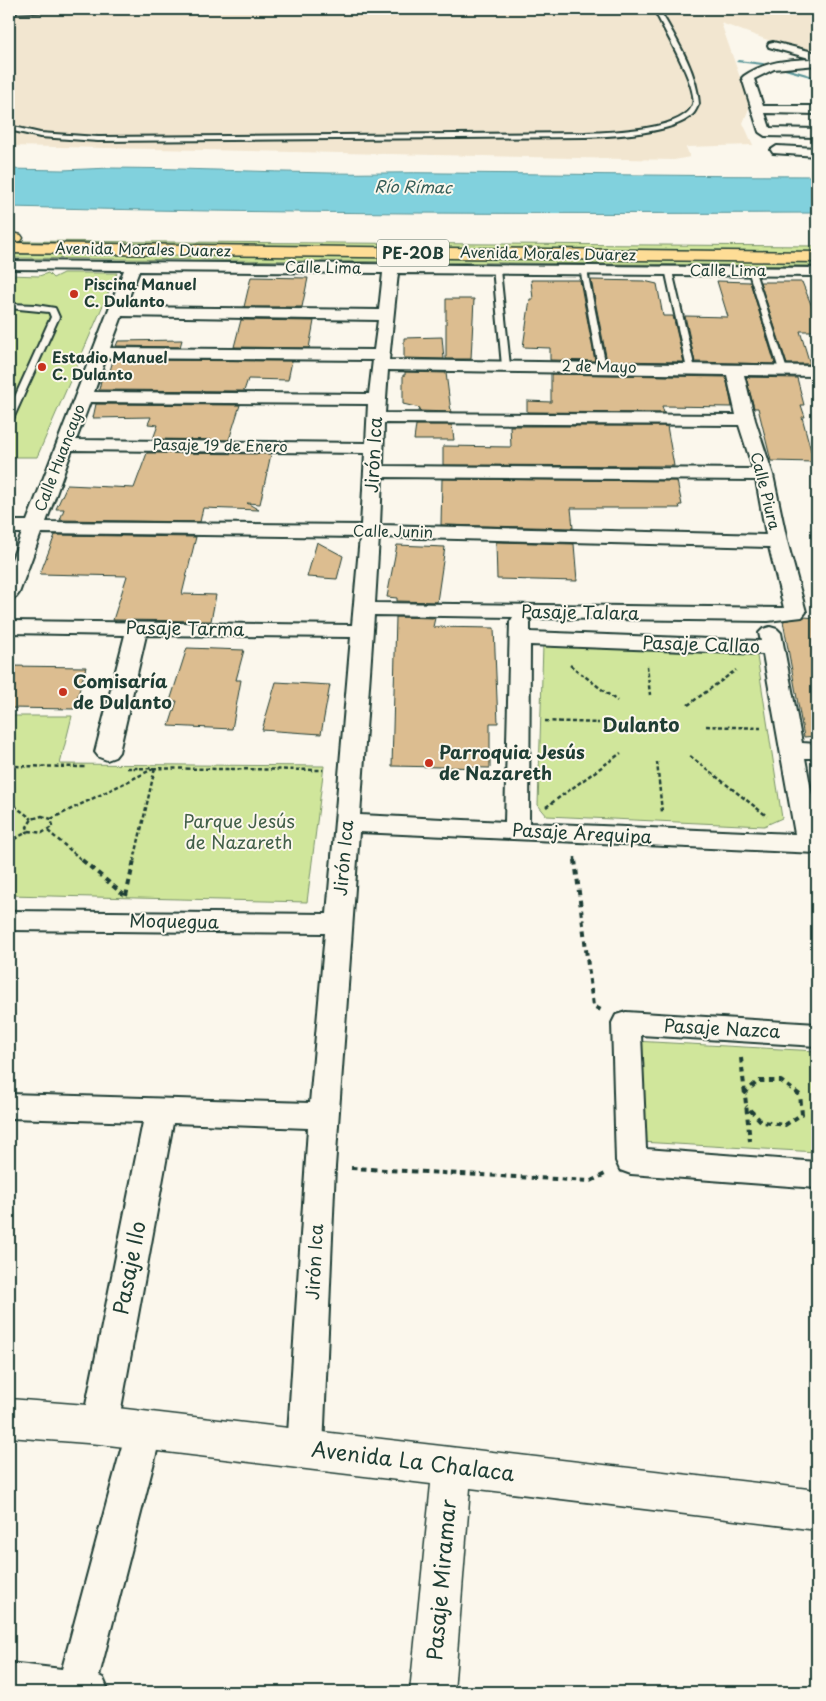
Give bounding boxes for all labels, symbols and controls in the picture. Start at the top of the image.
water label: Río Rímac [374,173,453,199]
street label: Avenida Morales Duarez [55,235,231,262]
street label: Avenida Morales Duarez [460,239,636,266]
road number: PE-20B [377,240,449,266]
street label: Calle Lima [285,254,362,279]
street label: Calle Lima [690,258,767,281]
place label: Piscina Manuel C. Dulanto [84,272,196,312]
marker: Piscina Manuel C. Dulanto [68,288,80,300]
place label: Estadio Manuel C. Dulanto [52,345,168,385]
street label: 2 de Mayo [561,353,637,378]
marker: Estadio Manuel C. Dulanto [36,361,48,373]
street label: Calle Huancayo [28,400,90,515]
street label: Jirón Ica [357,416,388,494]
street label: Pasaje 19 de Enero [152,432,288,457]
street label: Calle Piura [746,449,787,533]
street label: Calle Junin [353,518,433,543]
street label: Pasaje Talara [521,597,640,626]
street label: Pasaje Tarma [125,613,245,642]
street label: Pasaje Callao [642,628,760,659]
place label: Comisaría de Dulanto [73,667,172,715]
marker: Comisaría de Dulanto [57,686,69,698]
district label: Dulanto [603,710,679,738]
place label: Parroquia Jesús de Nazareth [439,738,585,786]
marker: Parroquia Jesús de Nazareth [423,757,435,769]
park label: Parque Jesús de Nazareth [183,807,295,855]
street label: Pasaje Arequipa [512,815,653,850]
street label: Jirón Ica [326,818,359,897]
street label: Moquegua [129,906,220,935]
street label: Pasaje Nazca [663,1011,782,1044]
street label: Pasaje Ilo [103,1218,153,1317]
street label: Jirón Ica [298,1223,329,1301]
street label: Avenida La Chalaca [310,1432,517,1488]
street label: Pasaje Miramar [417,1497,463,1662]

